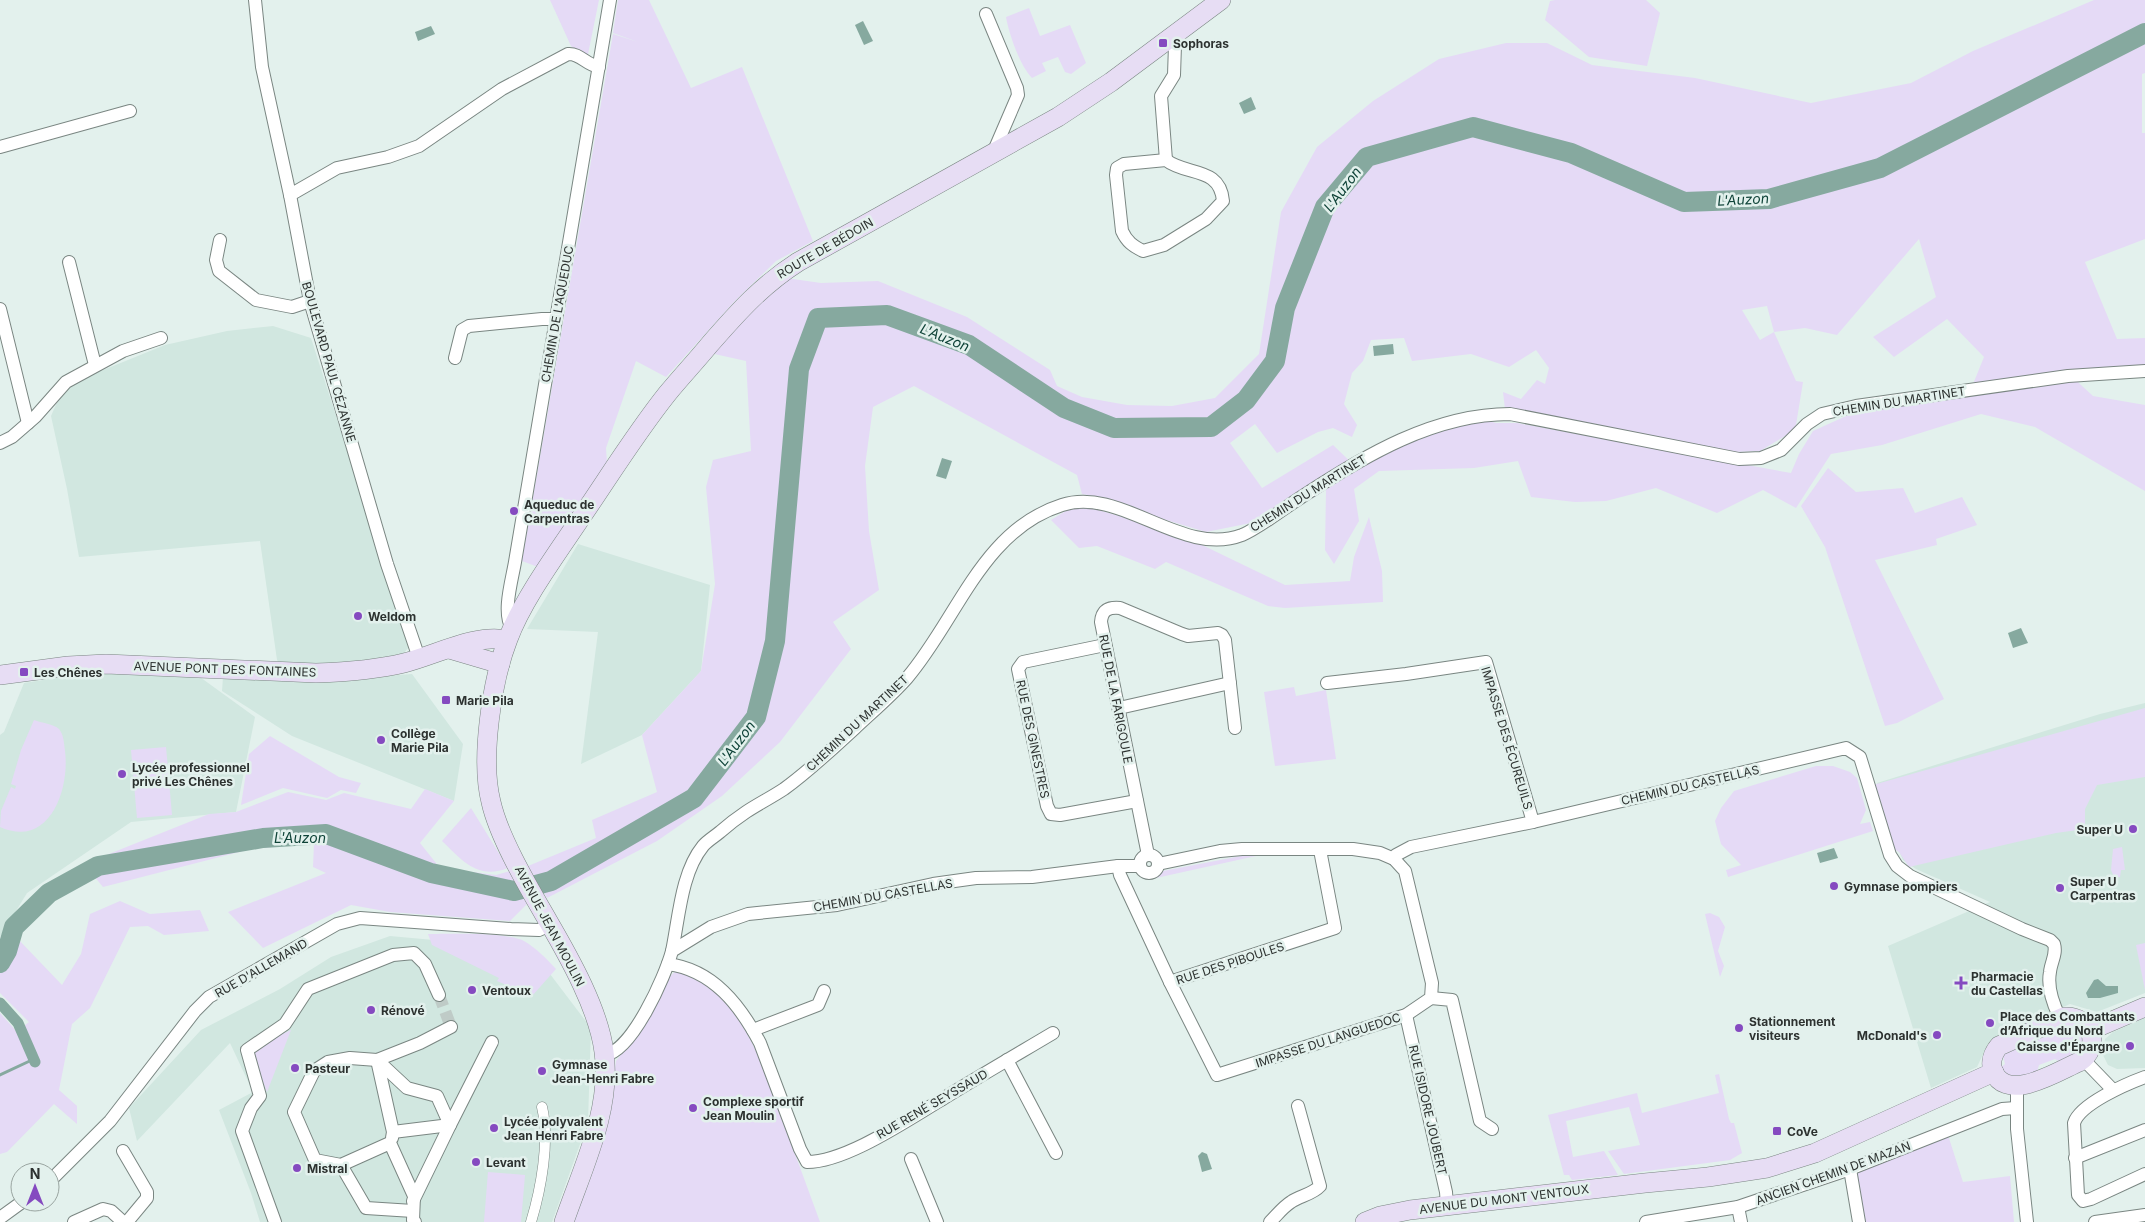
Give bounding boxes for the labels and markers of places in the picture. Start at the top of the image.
place label: Sophoras [1173,36,1229,51]
marker: Sophoras [1157,37,1169,49]
place label: Aqueduc de Carpentras [524,497,595,526]
marker: Aqueduc de Carpentras [508,505,520,517]
place label: Weldom [368,609,416,624]
marker: Weldom [352,610,364,622]
place label: Les Chênes [34,665,103,680]
marker: Les Chênes [18,666,30,678]
place label: Marie Pila [456,693,514,708]
marker: Marie Pila [440,694,452,706]
place label: Collège Marie Pila [391,726,449,755]
marker: Collège Marie Pila [375,734,387,746]
place label: Lycée professionnel privé Les Chênes [132,760,250,789]
marker: Lycée professionnel privé Les Chênes [116,768,128,780]
place label: Super U [2076,822,2123,837]
marker: Super U [2127,823,2139,835]
place label: Super U Carpentras [2070,874,2136,903]
place label: Gymnase pompiers [1844,879,1958,894]
marker: Gymnase pompiers [1828,880,1840,892]
marker: Super U Carpentras [2054,882,2066,894]
place label: Pharmacie du Castellas [1971,969,2043,998]
marker: Pharmacie du Castellas [1955,977,1967,989]
place label: Ventoux [482,983,531,998]
marker: Ventoux [466,984,478,996]
place label: Rénové [381,1003,425,1018]
marker: Rénové [365,1004,377,1016]
place label: Place des Combattants d’Afrique du Nord [2000,1009,2135,1038]
place label: Stationnement visiteurs [1749,1014,1836,1043]
marker: Place des Combattants d’Afrique du Nord [1984,1017,1996,1029]
marker: Stationnement visiteurs [1733,1022,1745,1034]
place label: McDonald's [1857,1028,1927,1043]
marker: McDonald's [1931,1029,1943,1041]
place label: Caisse d'Épargne [2017,1039,2120,1054]
marker: Caisse d'Épargne [2124,1040,2136,1052]
place label: Gymnase Jean-Henri Fabre [552,1057,654,1086]
place label: Pasteur [305,1061,350,1076]
marker: Pasteur [289,1062,301,1074]
marker: Gymnase Jean-Henri Fabre [536,1065,548,1077]
place label: Complexe sportif Jean Moulin [703,1094,804,1123]
marker: Complexe sportif Jean Moulin [687,1102,699,1114]
place label: Lycée polyvalent Jean Henri Fabre [504,1114,604,1143]
marker: Lycée polyvalent Jean Henri Fabre [488,1122,500,1134]
place label: CoVe [1787,1124,1818,1139]
marker: CoVe [1771,1125,1783,1137]
place label: Levant [486,1155,526,1170]
marker: Levant [470,1156,482,1168]
place label: Mistral [307,1161,348,1176]
marker: Mistral [291,1162,303,1174]

